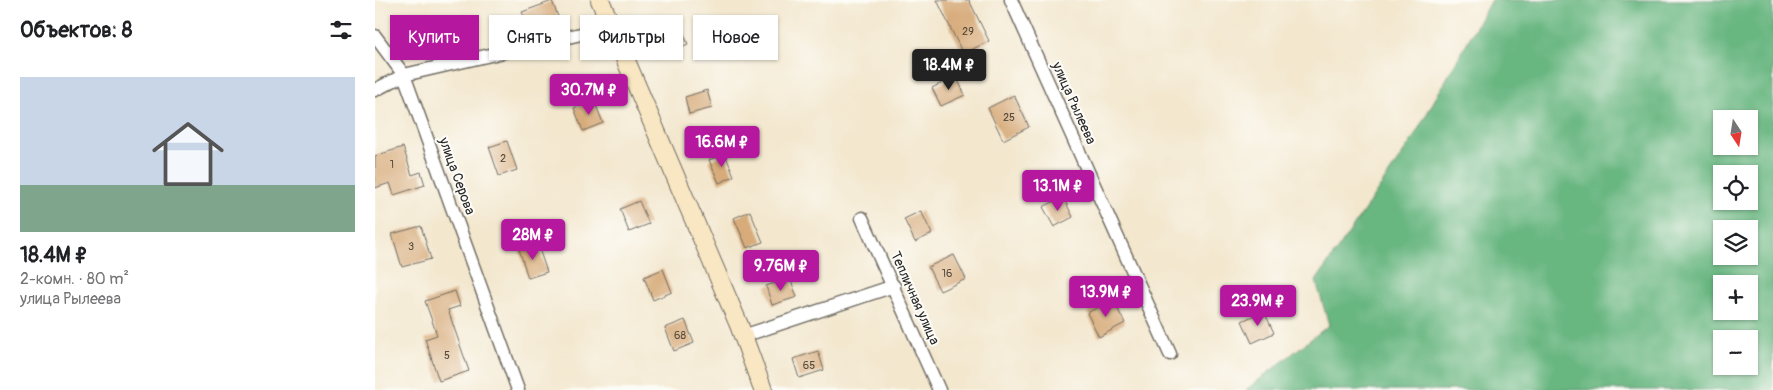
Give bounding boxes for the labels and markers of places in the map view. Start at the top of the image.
pin: 18.4M ₽ [903,48,995,91]
pin: 30.7M ₽ [543,74,635,116]
pin: 16.6M ₽ [676,126,768,168]
pin: 13.1M ₽ [1012,170,1104,212]
pin: 28M ₽ [498,218,568,261]
pin: 9.76M ₽ [735,250,827,292]
pin: 13.9M ₽ [1060,276,1152,318]
pin: 23.9M ₽ [1212,284,1304,327]

